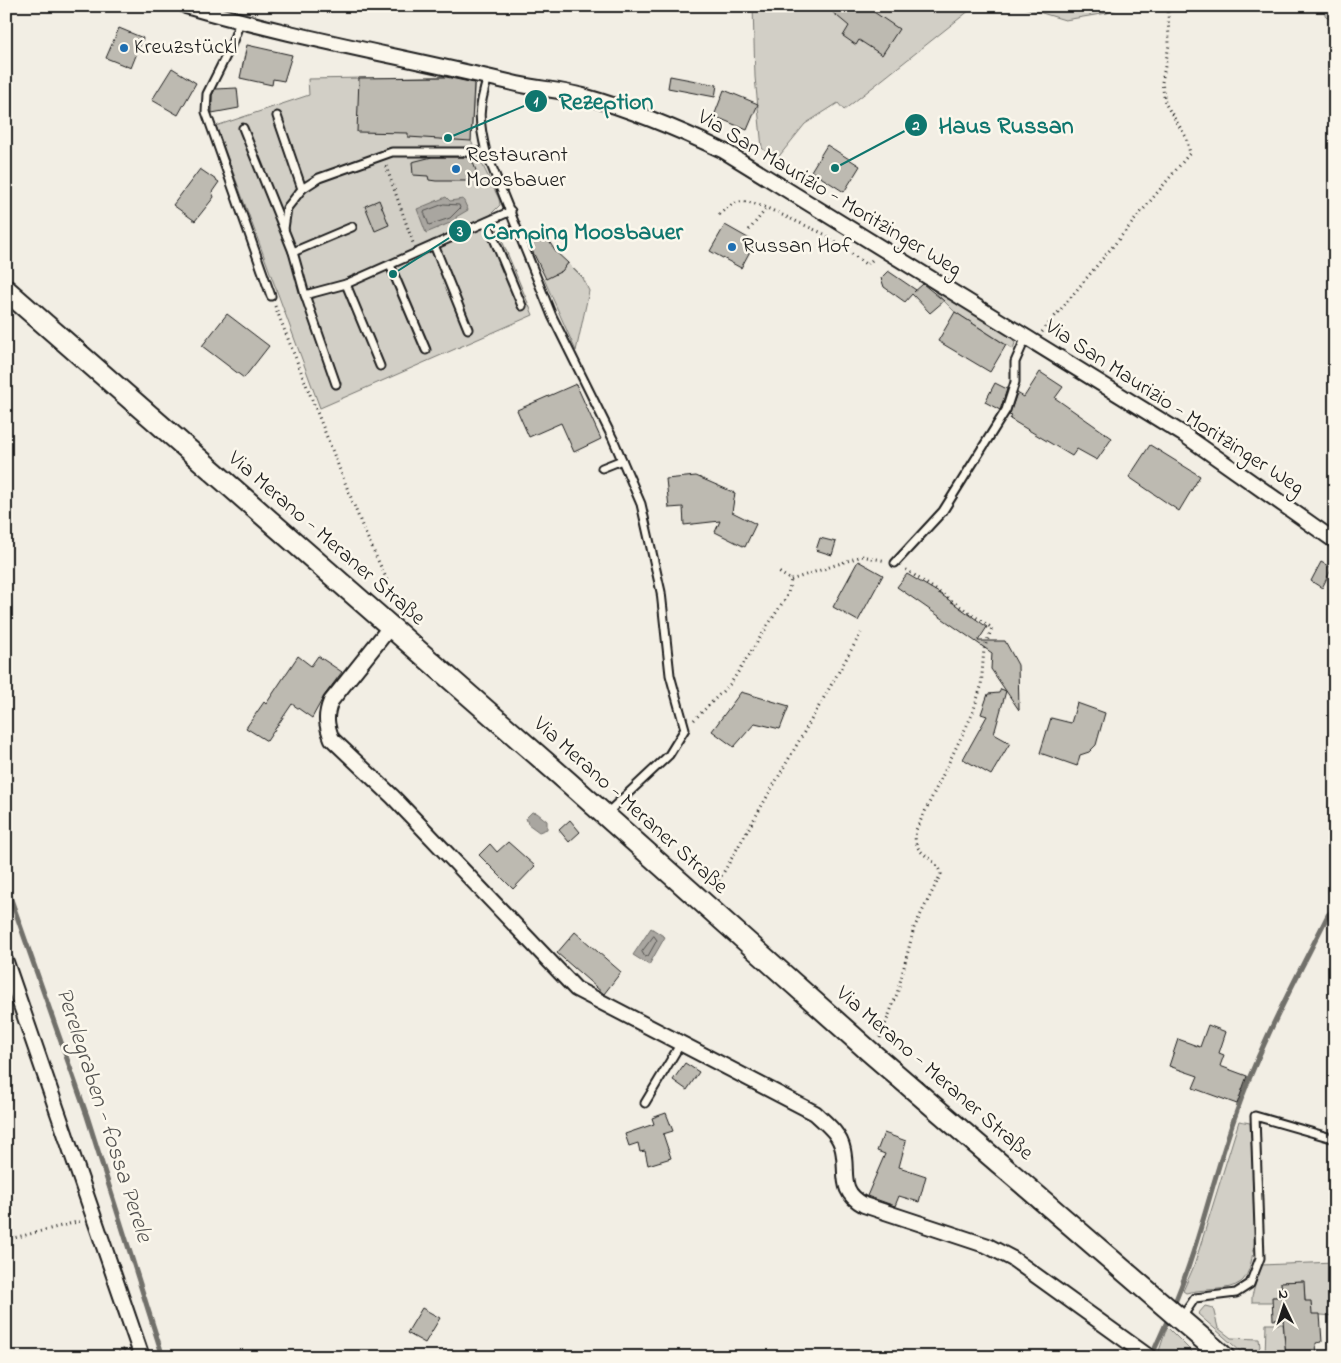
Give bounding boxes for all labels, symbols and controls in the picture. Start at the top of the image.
place label: Kreuzstückl [134,32,237,64]
marker: Kreuzstückl [118,42,130,54]
callout: Rezeption [524,81,663,120]
text: Rezeption [559,86,653,121]
text: 1 [534,91,539,113]
street label: Via San Maurizio - Moritzinger Weg [689,102,967,287]
callout: Haus Russan [904,105,1084,144]
text: Haus Russan [939,110,1074,145]
text: 2 [911,115,920,137]
place label: Restaurant Moosbauer [466,140,569,197]
marker: Restaurant Moosbauer [450,163,462,175]
callout: Camping Moosbauer [448,211,693,250]
text: Camping Moosbauer [483,216,684,252]
text: 3 [456,221,463,243]
place label: Russan Hof [742,231,853,263]
marker: Russan Hof [726,241,738,253]
street label: Via San Maurizio - Moritzinger Weg [1037,311,1310,505]
street label: Via Merano - Meraner Straße [219,443,432,634]
street label: Via Merano - Meraner Straße [525,709,735,903]
street label: Via Merano - Meraner Straße [827,978,1040,1169]
water label: Perelegraben - fossa Perele [45,983,161,1248]
north arrow [1258,1280,1308,1330]
text: N [1278,1284,1289,1305]

